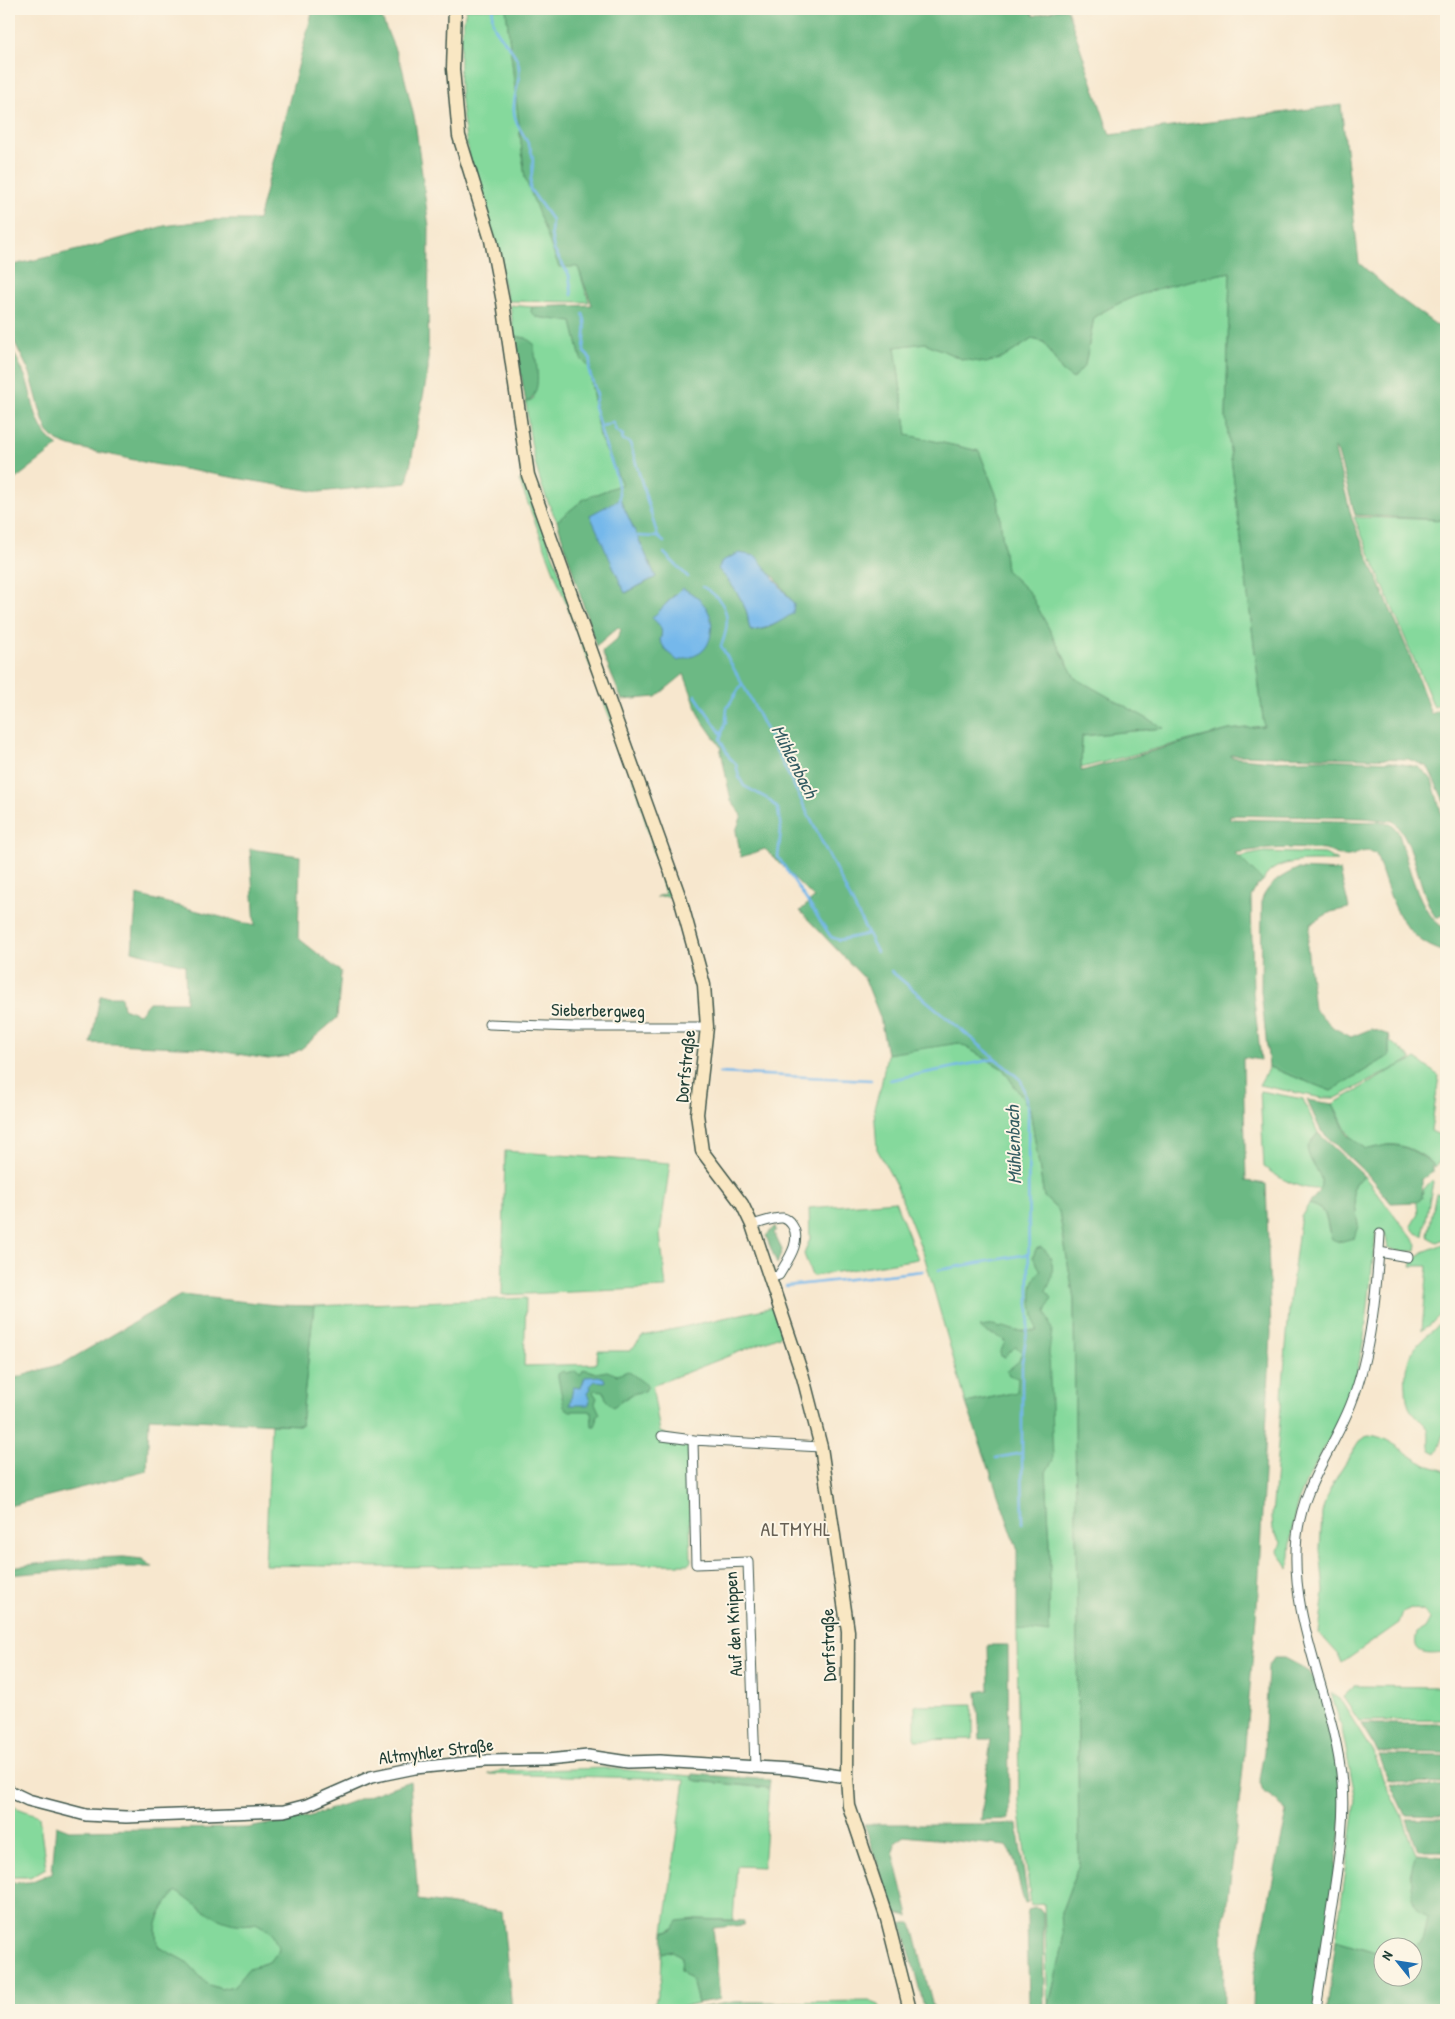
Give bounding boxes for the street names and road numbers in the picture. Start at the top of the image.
street label: Sieberbergweg [551,997,645,1023]
street label: Dorfstraße [669,1028,701,1104]
street label: Auf den Knippen [718,1571,748,1677]
street label: Dorfstraße [814,1608,842,1682]
street label: Altmyhler Straße [377,1732,495,1770]

